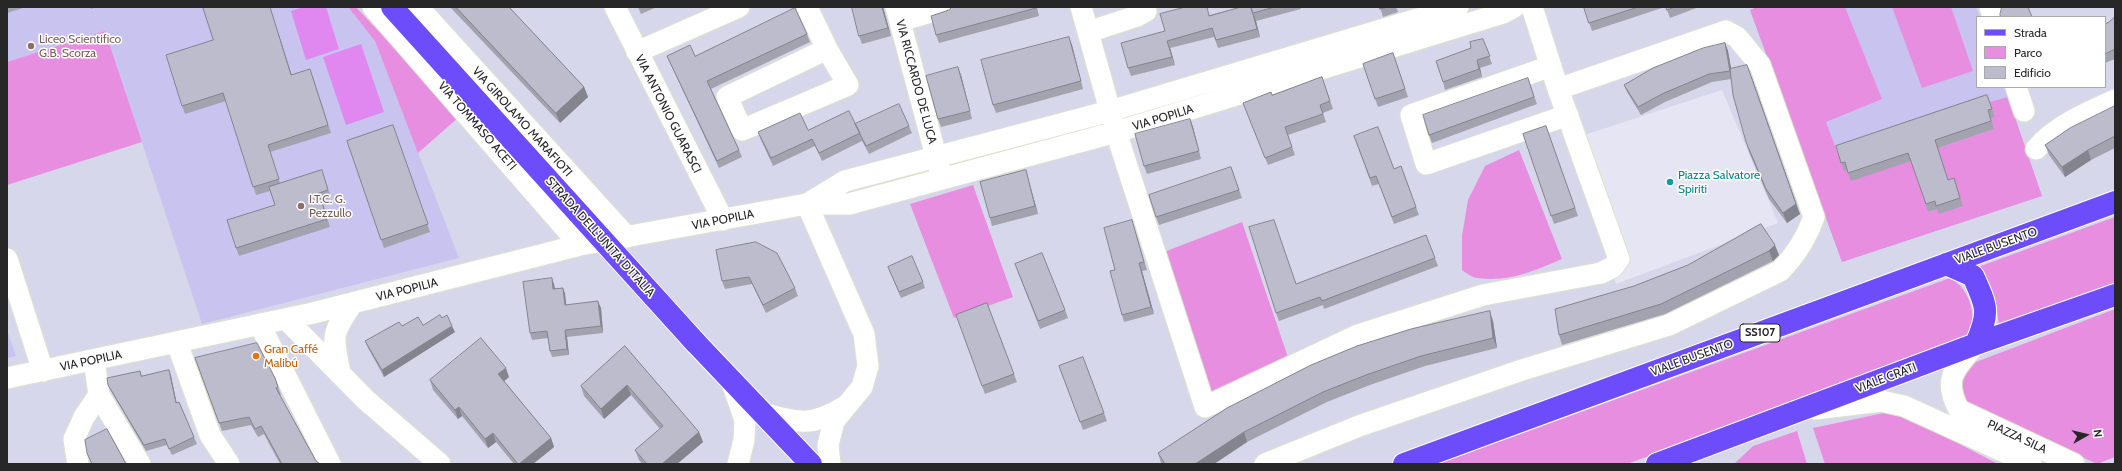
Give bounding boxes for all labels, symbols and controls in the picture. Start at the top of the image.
legend [1976,16,2106,88]
street label: VIA RICCARDO DE LUCA [892,18,940,146]
text: Strada [2014,25,2047,40]
place label: Liceo Scientifico G.B. Scorza [39,32,121,60]
marker: Liceo Scientifico G.B. Scorza [26,41,36,51]
text: Parco [2014,45,2042,60]
street label: VIA ANTONIO GUARASCI [632,52,704,176]
street label: VIA GIROLAMO MARAFIOTI [469,64,575,180]
text: Edificio [2014,65,2051,80]
street label: VIA TOMMASO ACETI [435,79,519,173]
street label: VIA POPILIA [1131,102,1195,134]
place label: Piazza Salvatore Spiriti [1678,168,1760,196]
street label: STRADA DELL'UNITA' D'ITALIA [542,174,658,300]
marker: Piazza Salvatore Spiriti [1665,177,1675,187]
place label: I.T.C. G. Pezzullo [309,192,352,220]
marker: I.T.C. G. Pezzullo [296,201,306,211]
street label: VIA POPILIA [691,207,755,233]
street label: VIALE BUSENTO [1953,224,2039,268]
street label: VIA POPILIA [375,275,439,305]
road number: SS107 [1740,324,1780,342]
street label: VIALE BUSENTO [1649,336,1735,380]
place label: Gran Caffé Malibú [264,342,318,370]
street label: VIA POPILIA [59,347,123,375]
marker: Gran Caffé Malibú [251,351,261,361]
street label: VIALE CRATI [1854,360,1918,396]
north arrow [2066,415,2106,455]
street label: PIAZZA SILA [1985,417,2049,457]
text: N [2090,429,2105,438]

